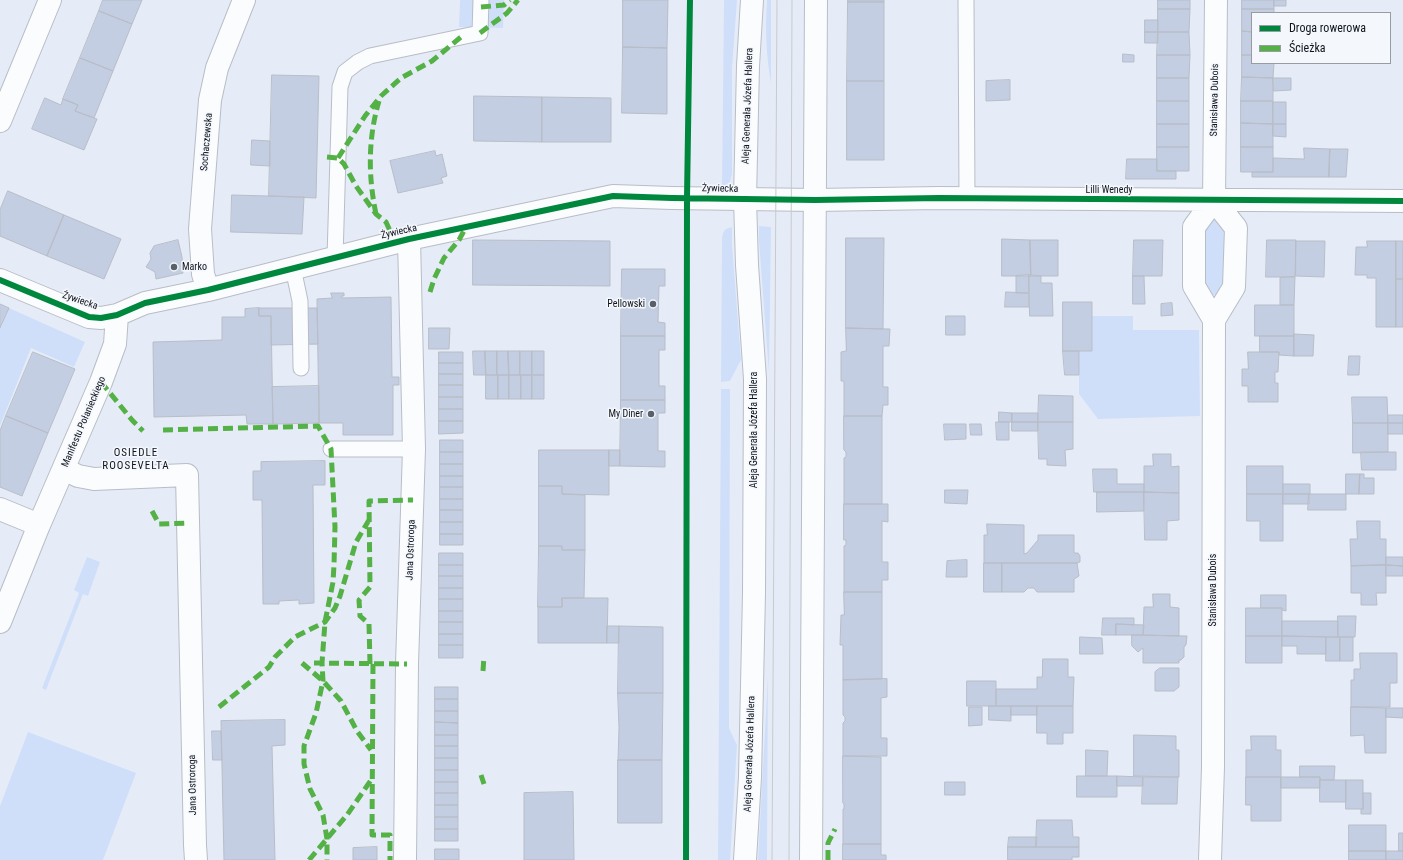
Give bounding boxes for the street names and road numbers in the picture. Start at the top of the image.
street label: Aleja Generała Józefa Hallera [740,48,756,164]
street label: Stanisława Dubois [1208,63,1222,137]
street label: Sochaczewska [198,112,216,172]
street label: Żywiecka [702,183,738,195]
street label: Lilli Wenedy [1085,184,1133,196]
street label: Żywiecka [380,222,418,242]
street label: Żywiecka [61,289,99,313]
street label: Aleja Generała Józefa Hallera [748,372,760,488]
street label: Manifestu Połanieckiego [59,375,109,469]
street label: Jana Ostroroga [404,519,418,581]
street label: Stanisława Dubois [1207,554,1219,626]
street label: Aleja Generała Józefa Hallera [742,696,758,812]
street label: Jana Ostroroga [186,755,200,815]

